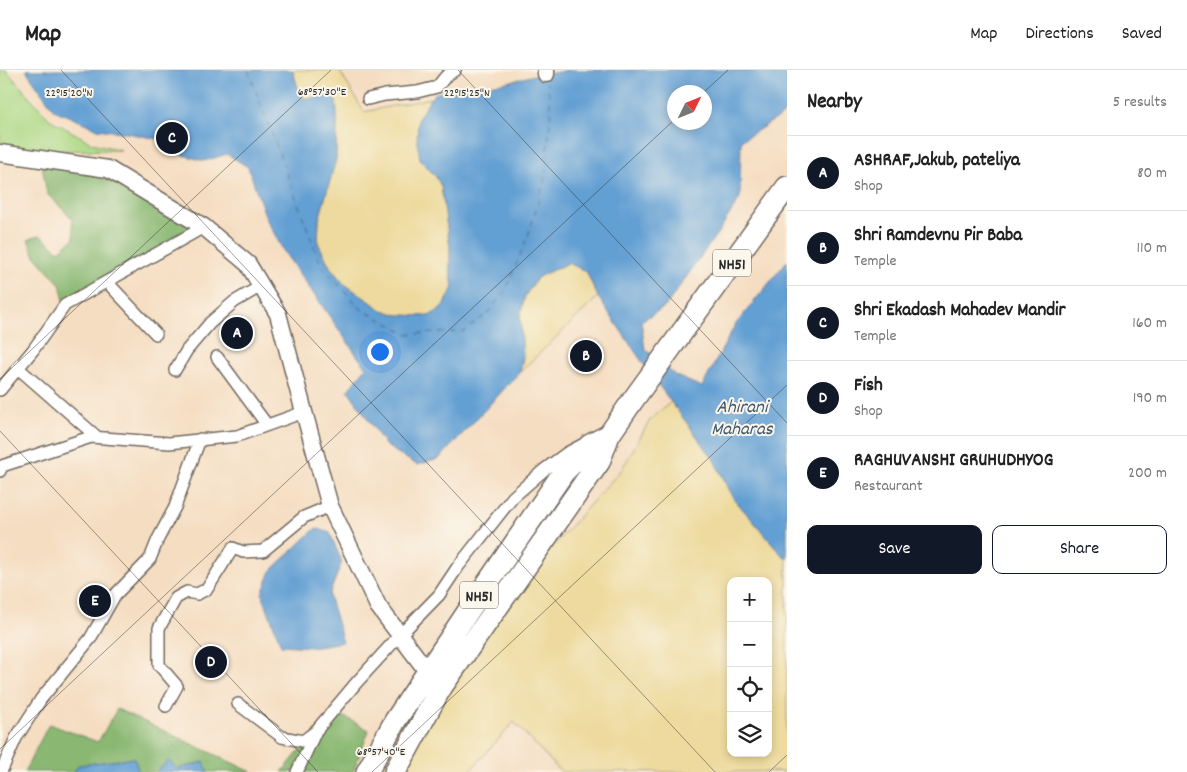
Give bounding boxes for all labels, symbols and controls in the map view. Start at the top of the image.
text: Map [25,18,61,52]
text: Map [970,22,997,47]
text: Directions [1025,22,1094,47]
text: Saved [1122,22,1162,47]
text: 68°57'30"E [298,84,347,101]
text: 22°15'20"N [46,85,93,102]
text: 22°15'25"N [444,85,490,102]
north arrow [667,85,712,130]
text: Nearby [807,88,862,118]
text: 5 results [1113,91,1167,114]
pin: C [156,119,188,157]
text: ASHRAF,Jakub, pateliya [854,148,1020,175]
text: A [819,162,827,185]
text: 80 m [1137,162,1167,185]
text: Shop [854,175,883,198]
text: Shri Ramdevnu Pir Baba [854,223,1022,250]
text: B [819,237,827,260]
text: 110 m [1137,237,1167,260]
road number: NH51 [713,250,751,277]
text: Temple [854,250,897,273]
text: Shri Ekadash Mahadev Mandir [854,298,1066,325]
text: C [819,312,827,335]
text: 160 m [1132,312,1167,335]
pin: A [221,314,253,352]
text: Temple [854,325,897,348]
pin: B [570,337,602,375]
your location [367,339,393,365]
text: Fish [854,373,883,400]
text: D [819,387,827,410]
text: 190 m [1133,387,1167,410]
water label: Ahirani Maharas [711,395,774,444]
text: Shop [854,400,883,423]
text: RAGHUVANSHI GRUHUDHYOG [854,448,1053,475]
text: E [819,462,827,485]
text: 200 m [1128,462,1167,485]
text: Restaurant [854,475,923,498]
button: Save [807,525,982,574]
button: Share [992,525,1167,574]
map controls [727,577,772,757]
button: + [727,577,772,622]
pin: E [79,582,111,620]
road number: NH51 [460,582,498,608]
button: − [727,622,772,667]
pin: D [195,643,227,681]
button: locate [727,667,772,712]
button: layers [727,712,772,757]
text: 68°57'40"E [357,744,406,761]

